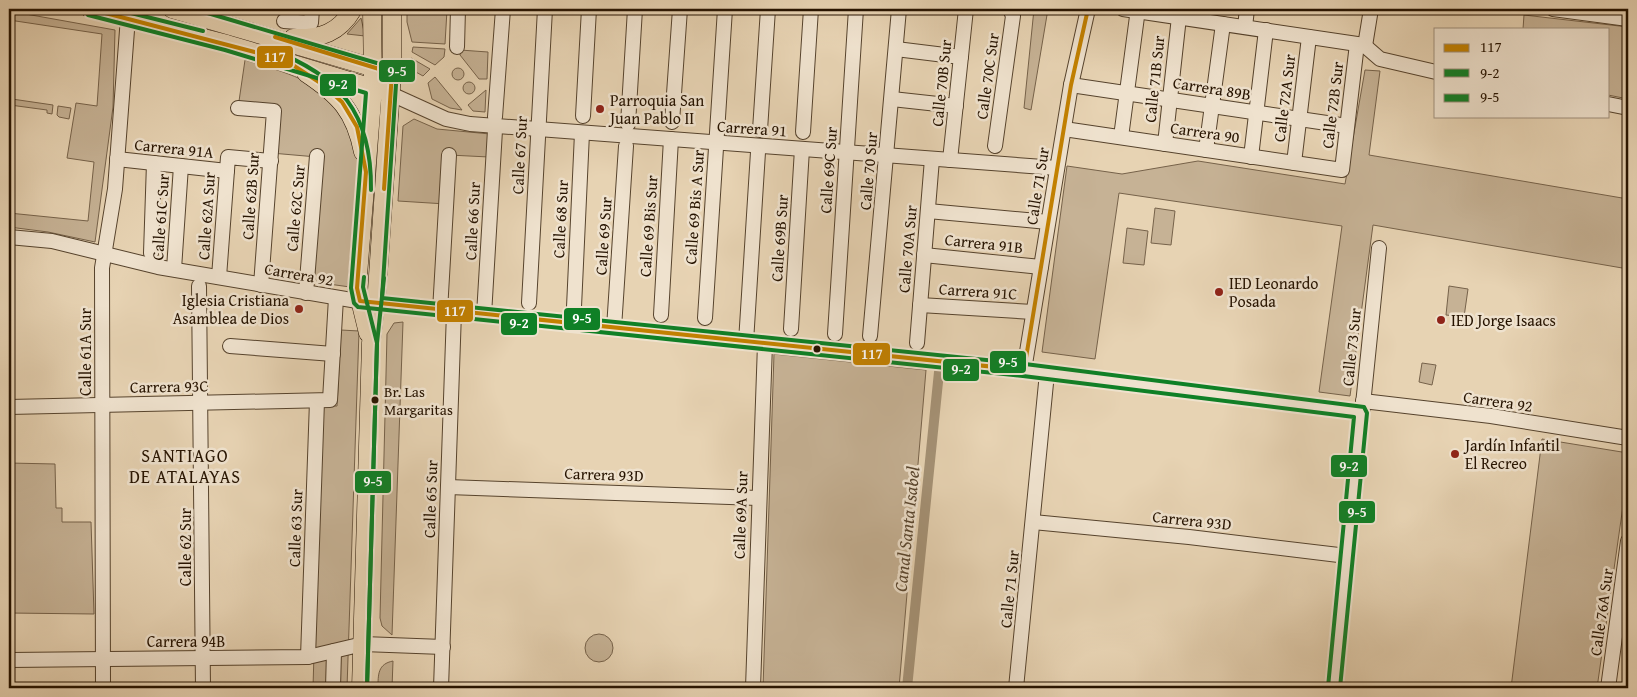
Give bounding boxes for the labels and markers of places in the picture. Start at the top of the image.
place label: Parroquia San Juan Pablo II [608,88,704,130]
marker: Parroquia San Juan Pablo II [594,103,606,115]
place label: IED Leonardo Posada [1229,271,1318,313]
marker: IED Leonardo Posada [1213,286,1225,298]
place label: Iglesia Cristiana Asamblea de Dios [173,288,289,330]
marker: Iglesia Cristiana Asamblea de Dios [293,303,305,315]
place label: IED Jorge Isaacs [1451,308,1556,332]
marker: IED Jorge Isaacs [1435,314,1447,326]
unlabelled marker [812,344,822,354]
place label: Br. Las Margaritas [384,381,453,420]
marker: Br. Las Margaritas [370,395,380,405]
place label: Jardín Infantil El Recreo [1463,433,1560,475]
marker: Jardín Infantil El Recreo [1449,448,1461,460]

